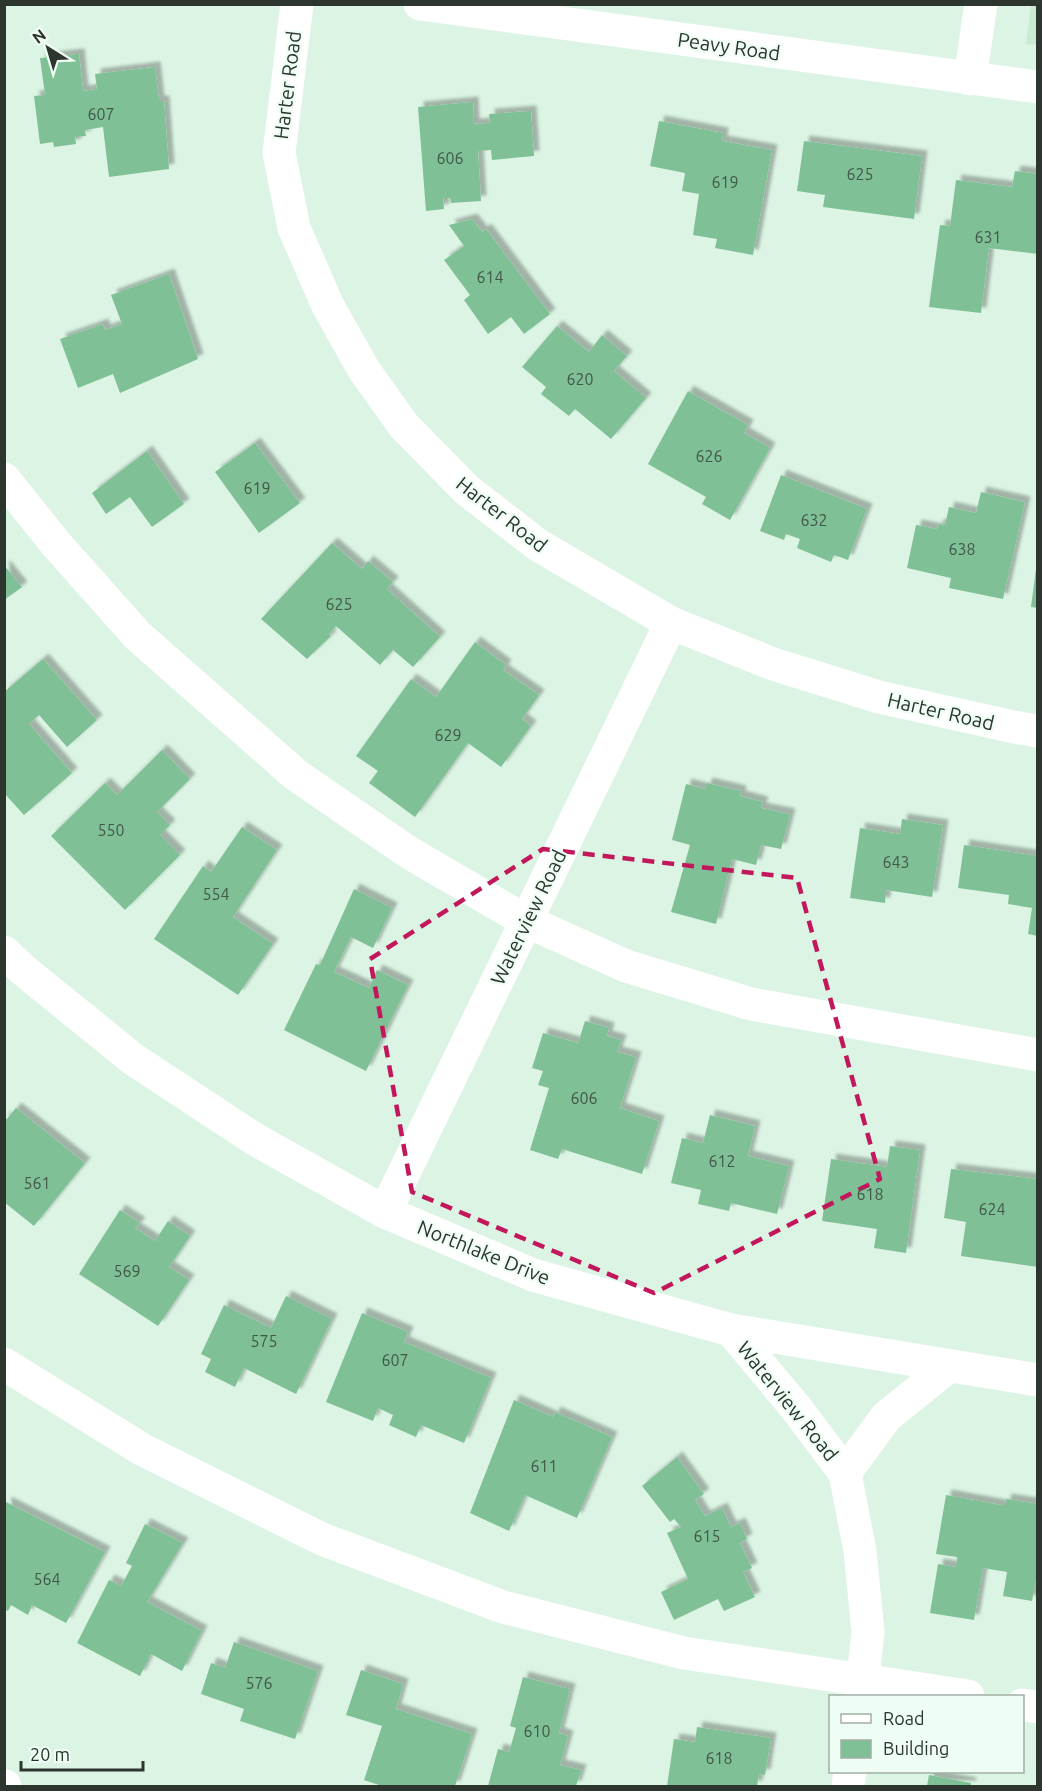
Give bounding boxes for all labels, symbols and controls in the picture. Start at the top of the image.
north arrow [18,18,78,78]
text: N [29,25,49,47]
street label: Peavy Road [676,27,782,65]
street label: Harter Road [269,30,305,140]
house number: 607 [87,105,115,123]
house number: 606 [436,149,464,167]
house number: 625 [846,165,874,183]
house number: 619 [711,173,739,191]
house number: 631 [974,228,1002,246]
house number: 614 [476,268,504,286]
house number: 620 [566,370,594,388]
house number: 626 [695,447,723,465]
street label: Harter Road [452,471,552,557]
house number: 619 [243,479,271,497]
house number: 632 [800,511,828,529]
house number: 638 [948,540,976,558]
house number: 625 [325,595,353,613]
street label: Harter Road [885,688,997,734]
house number: 629 [434,726,462,744]
house number: 550 [97,821,125,839]
street label: Waterview Road [485,846,571,988]
house number: 643 [882,853,910,871]
house number: 554 [202,885,230,903]
house number: 606 [570,1089,598,1107]
house number: 612 [708,1152,736,1170]
house number: 561 [23,1174,51,1192]
house number: 618 [856,1185,884,1203]
house number: 624 [978,1200,1006,1218]
street label: Northlake Drive [414,1215,554,1289]
house number: 569 [113,1262,141,1280]
house number: 575 [250,1332,278,1350]
street label: Waterview Road [733,1337,843,1465]
house number: 607 [381,1351,409,1369]
house number: 611 [530,1457,558,1475]
house number: 615 [693,1527,721,1545]
house number: 564 [33,1570,61,1588]
house number: 576 [245,1674,273,1692]
legend [829,1695,1024,1773]
text: Road [883,1708,925,1728]
house number: 610 [523,1722,551,1740]
scale bar [21,1734,142,1772]
text: Building [883,1738,949,1758]
text: 20 m [30,1744,70,1764]
house number: 618 [705,1749,733,1767]

